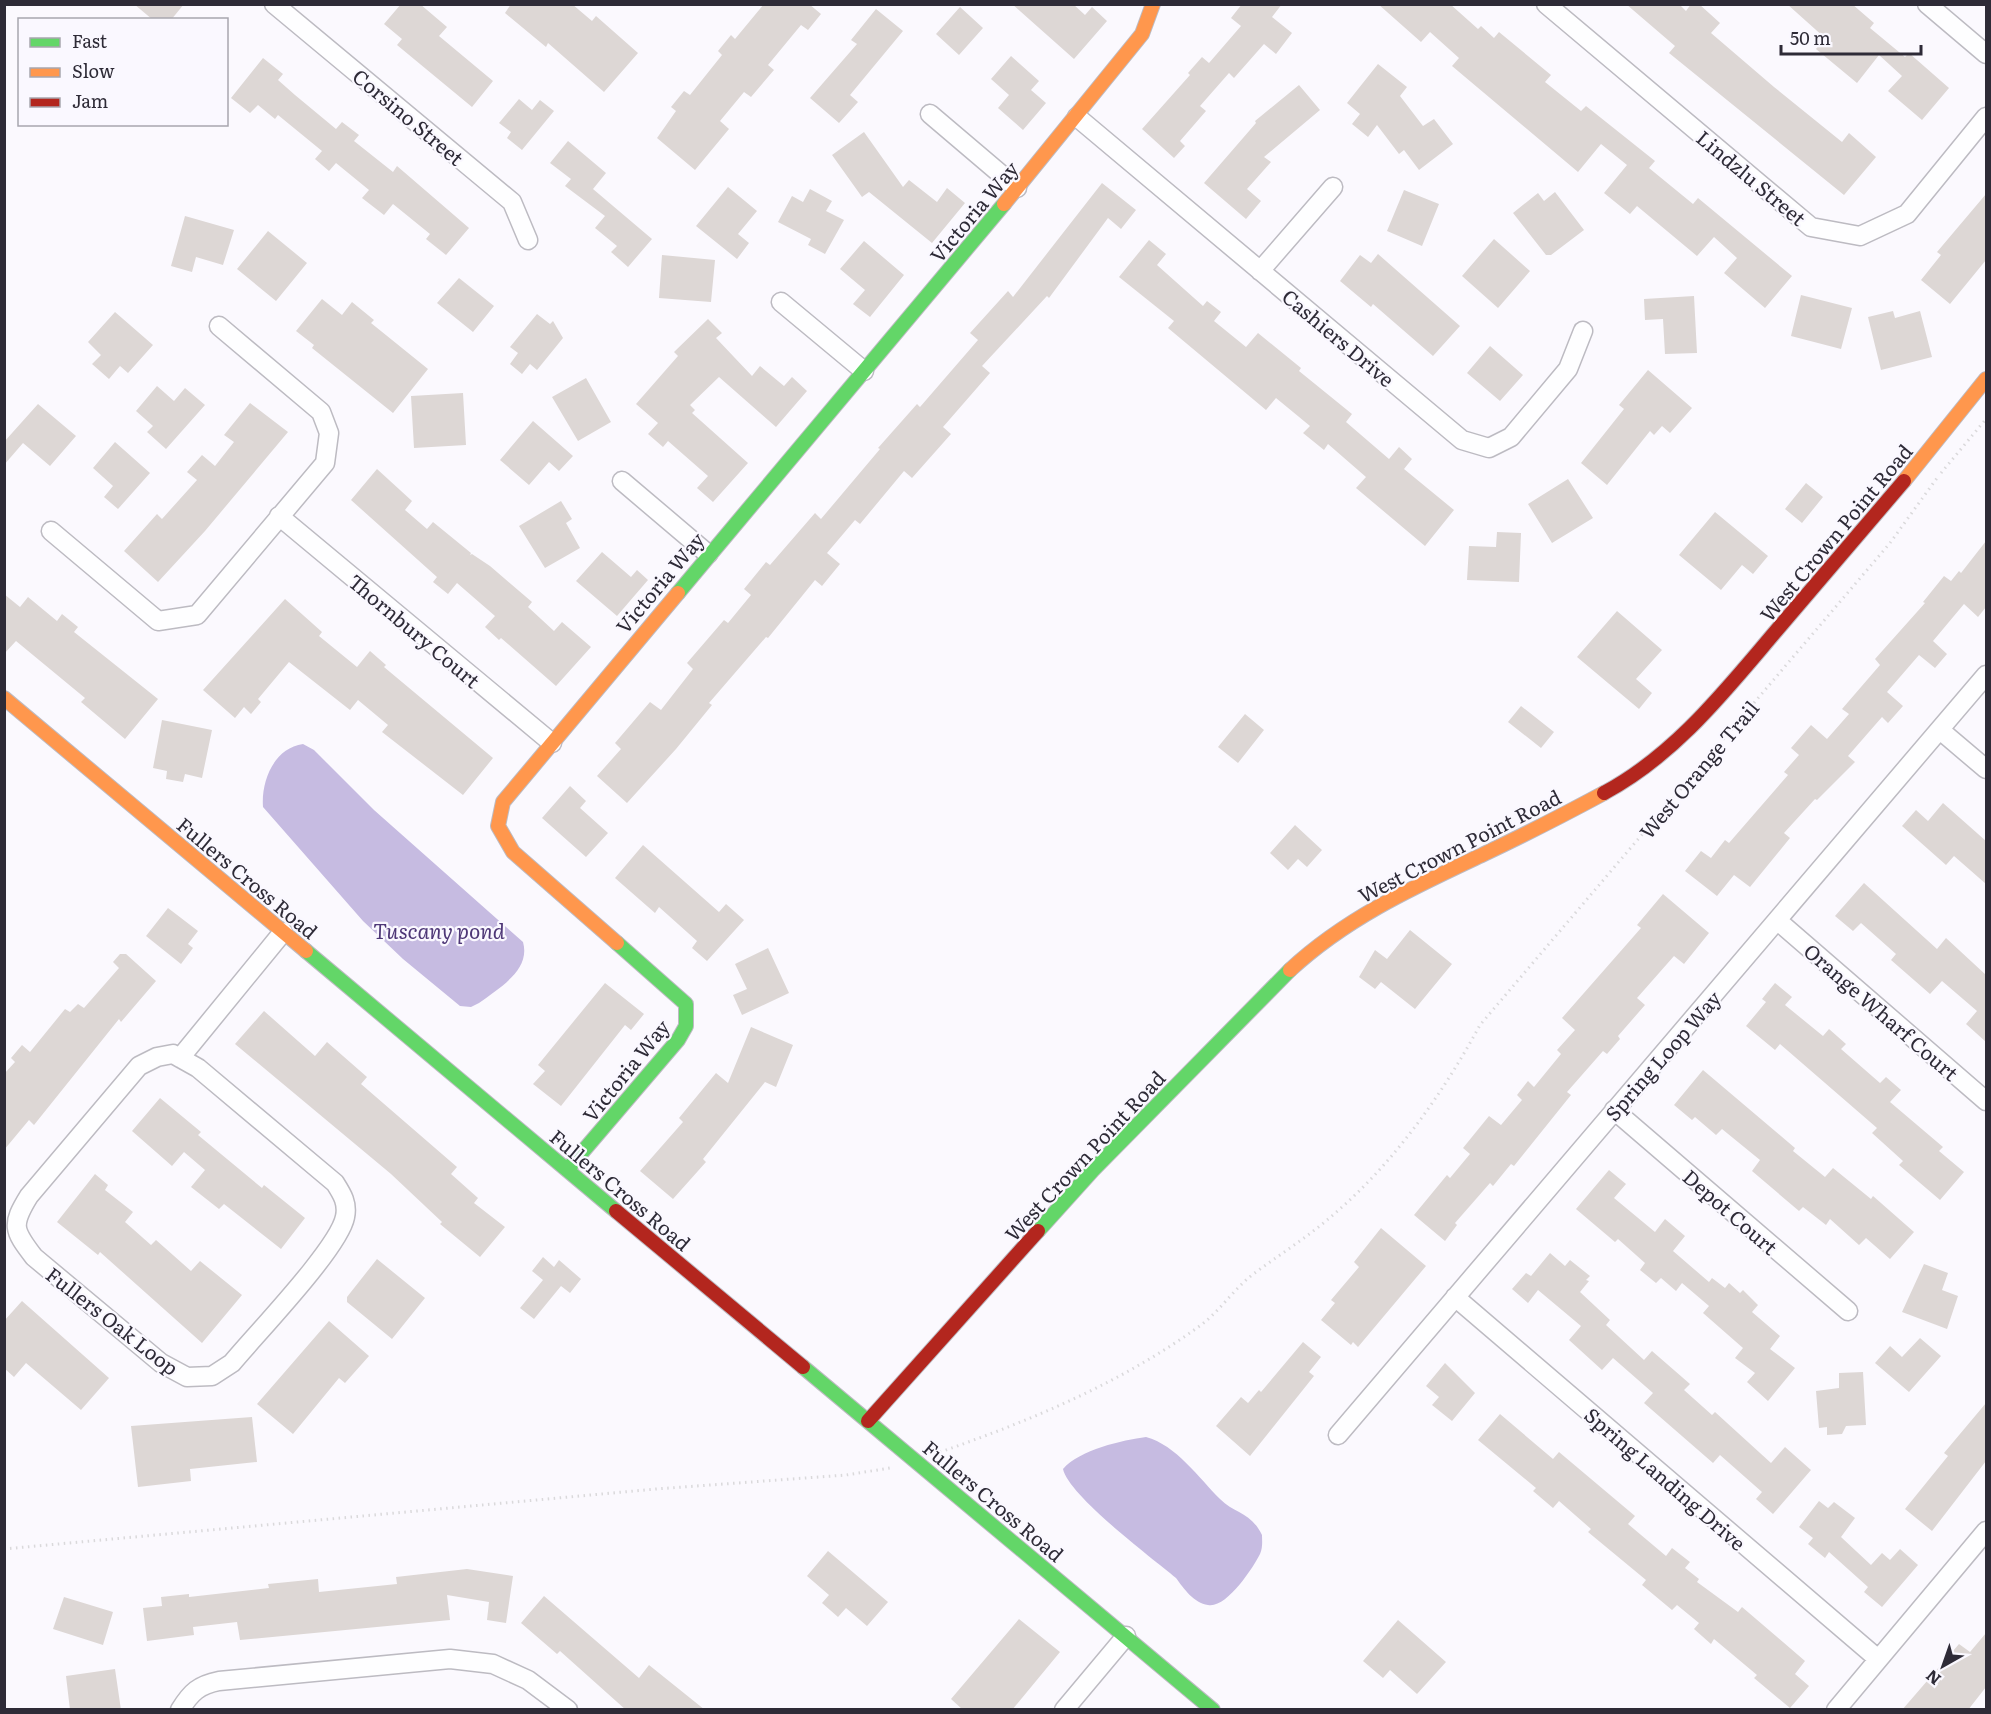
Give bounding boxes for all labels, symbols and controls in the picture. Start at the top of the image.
legend [18,18,228,126]
scale bar [1781,18,1920,56]
text: 50 m [1790,24,1831,51]
text: Fast [72,27,108,54]
text: Slow [72,57,115,84]
street label: Corsino Street [347,61,471,171]
text: Jam [72,87,108,114]
street label: Lindzlu Street [1691,122,1813,232]
street label: Victoria Way [922,153,1025,268]
street label: Cashiers Drive [1276,281,1402,393]
street label: West Crown Point Road [1752,437,1918,627]
street label: Victoria Way [608,524,711,639]
street label: Thornbury Court [343,566,487,694]
street label: West Orange Trail [1631,693,1765,845]
street label: West Crown Point Road [1352,781,1566,909]
street label: Fullers Cross Road [171,809,325,945]
water label: Tuscany pond [373,914,505,945]
street label: Orange Wharf Court [1798,935,1966,1087]
street label: Spring Loop Way [1597,983,1727,1127]
street label: Victoria Way [574,1012,676,1128]
street label: West Crown Point Road [997,1063,1171,1247]
street label: Fullers Cross Road [544,1121,698,1257]
street label: Depot Court [1677,1161,1785,1261]
street label: Fullers Oak Loop [40,1259,186,1381]
street label: Spring Landing Drive [1579,1399,1753,1557]
street label: Fullers Cross Road [917,1432,1071,1568]
north arrow [1913,1636,1973,1696]
text: N [1920,1665,1946,1692]

